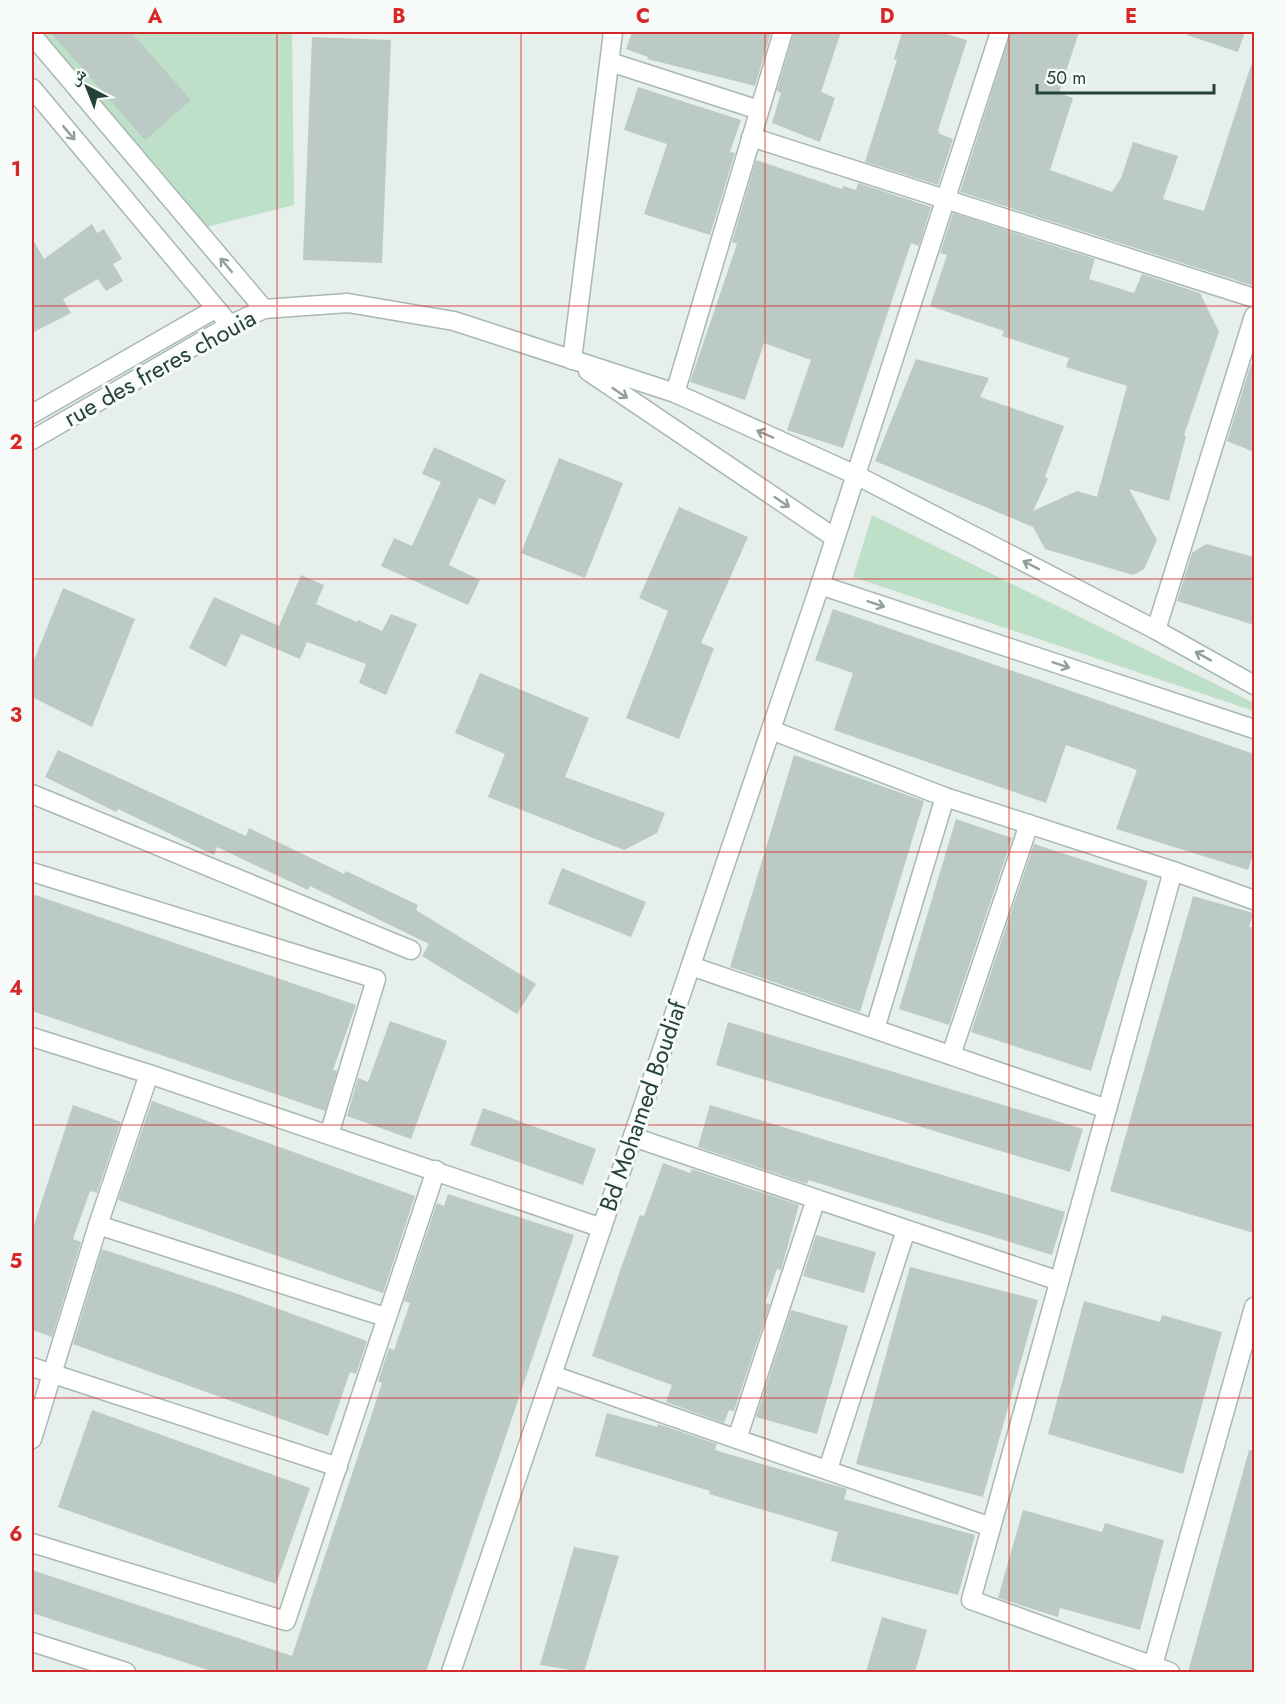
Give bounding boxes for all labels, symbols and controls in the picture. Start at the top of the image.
text: A [147,2,163,31]
text: B [392,2,406,31]
text: C [636,2,650,31]
text: D [880,2,894,31]
text: E [1125,2,1137,31]
north arrow [57,57,117,117]
scale bar [1037,57,1214,95]
text: ش [63,62,91,90]
text: 50 m [1046,65,1086,91]
one-way arrow [62,125,76,140]
text: 1 [11,155,21,184]
one-way arrow [219,258,233,273]
street label: rue des freres chouia [57,300,262,435]
one-way arrow [612,387,628,399]
one-way arrow [756,427,774,439]
text: 2 [9,428,23,457]
one-way arrow [773,496,790,508]
one-way arrow [1023,559,1040,571]
one-way arrow [866,599,885,610]
one-way arrow [1195,650,1213,661]
one-way arrow [1051,660,1070,671]
text: 3 [10,701,22,730]
text: 4 [9,974,23,1003]
street label: Bd Mohamed Boudiaf [590,995,695,1216]
text: 5 [10,1247,23,1276]
text: 6 [9,1520,23,1549]

